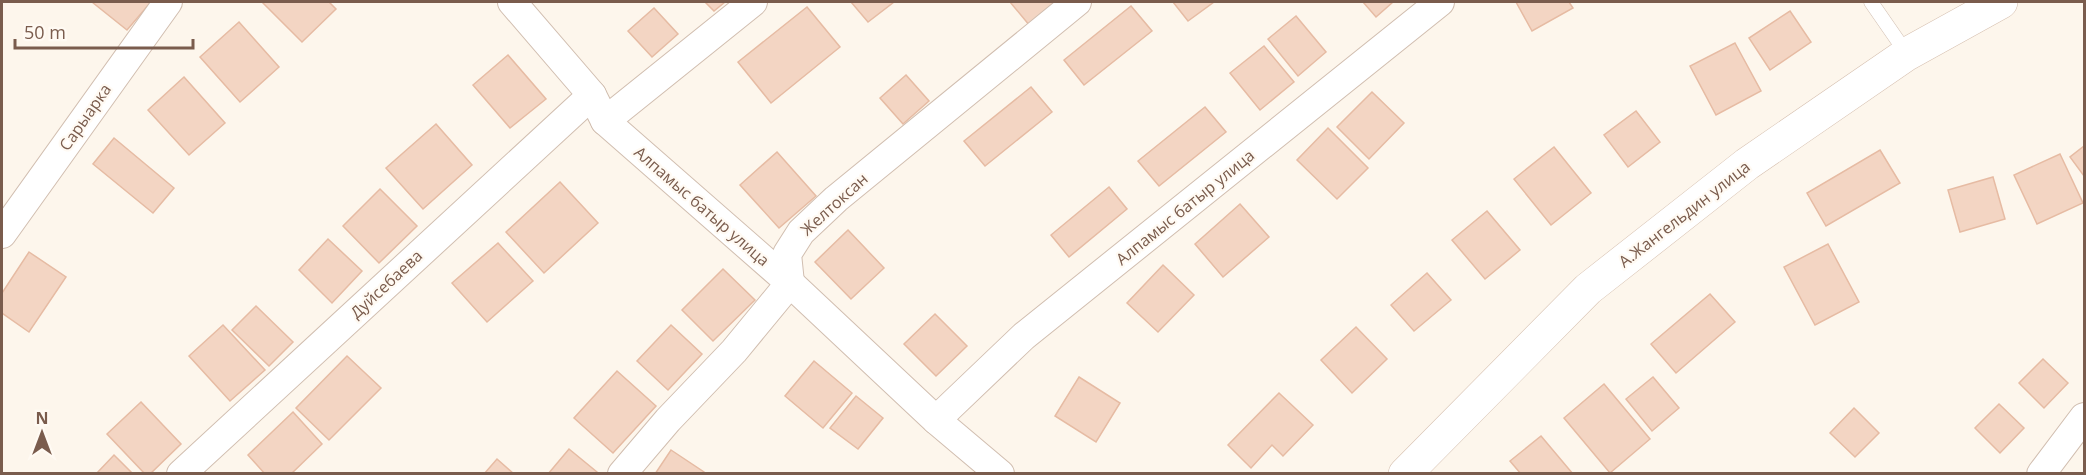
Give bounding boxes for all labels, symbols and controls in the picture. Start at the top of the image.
scale bar [15,12,194,50]
text: 50 m [24,20,66,44]
street label: Сарыарка [54,79,116,155]
street label: Алпамыс батыр улица [630,141,774,271]
street label: Алпамыс батыр улица [1111,144,1259,270]
street label: А.Жангельдин улица [1614,156,1754,272]
street label: Желтоксан [796,168,872,240]
street label: Дуйсебаева [345,245,427,323]
north arrow [12,403,72,463]
text: N [35,407,49,429]

